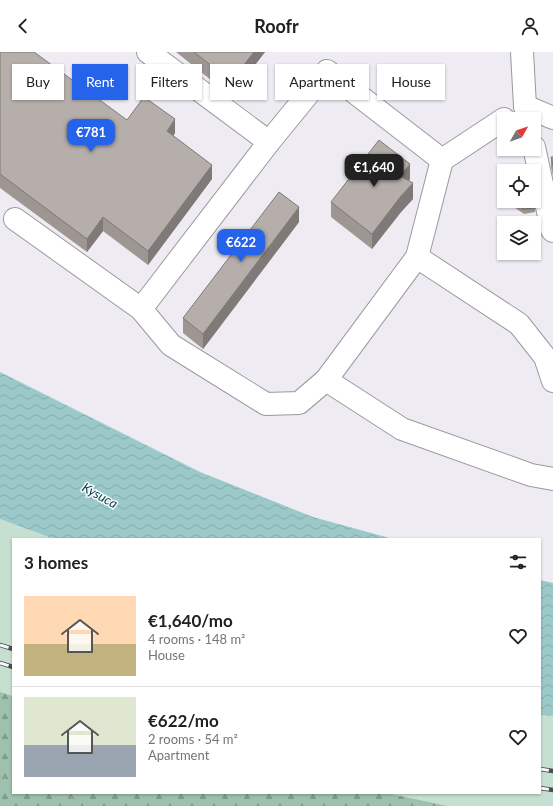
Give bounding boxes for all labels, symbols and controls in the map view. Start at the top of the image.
icon: back [12,15,34,37]
text: Roofr [254,15,299,37]
icon: person [519,15,541,37]
chip: Buy [12,64,64,100]
chip: Rent [72,64,128,100]
chip: Filters [136,64,202,100]
chip: New [210,64,267,100]
chip: Apartment [275,64,369,100]
chip: House [377,64,445,100]
north arrow [497,112,541,156]
map controls [497,112,541,260]
pin: €781 [67,119,115,153]
text: €781 [76,124,106,140]
pin: €1,640 [341,154,407,188]
text: €1,640 [354,159,394,175]
button: locate [497,164,541,208]
button: layers [497,216,541,260]
pin: €622 [217,229,265,263]
text: €622 [226,234,256,250]
water label: Kysuca [79,479,121,511]
icon: filters [507,551,529,573]
text: 3 homes [24,552,88,573]
text: €1,640/mo [148,610,233,631]
icon: home [56,612,104,660]
icon: heart [507,625,529,647]
text: 4 rooms · 148 m² [148,631,245,647]
text: House [148,647,185,663]
text: €622/mo [148,710,219,731]
icon: home [56,713,104,761]
icon: heart [507,726,529,748]
text: 2 rooms · 54 m² [148,731,238,747]
text: Apartment [148,747,209,763]

